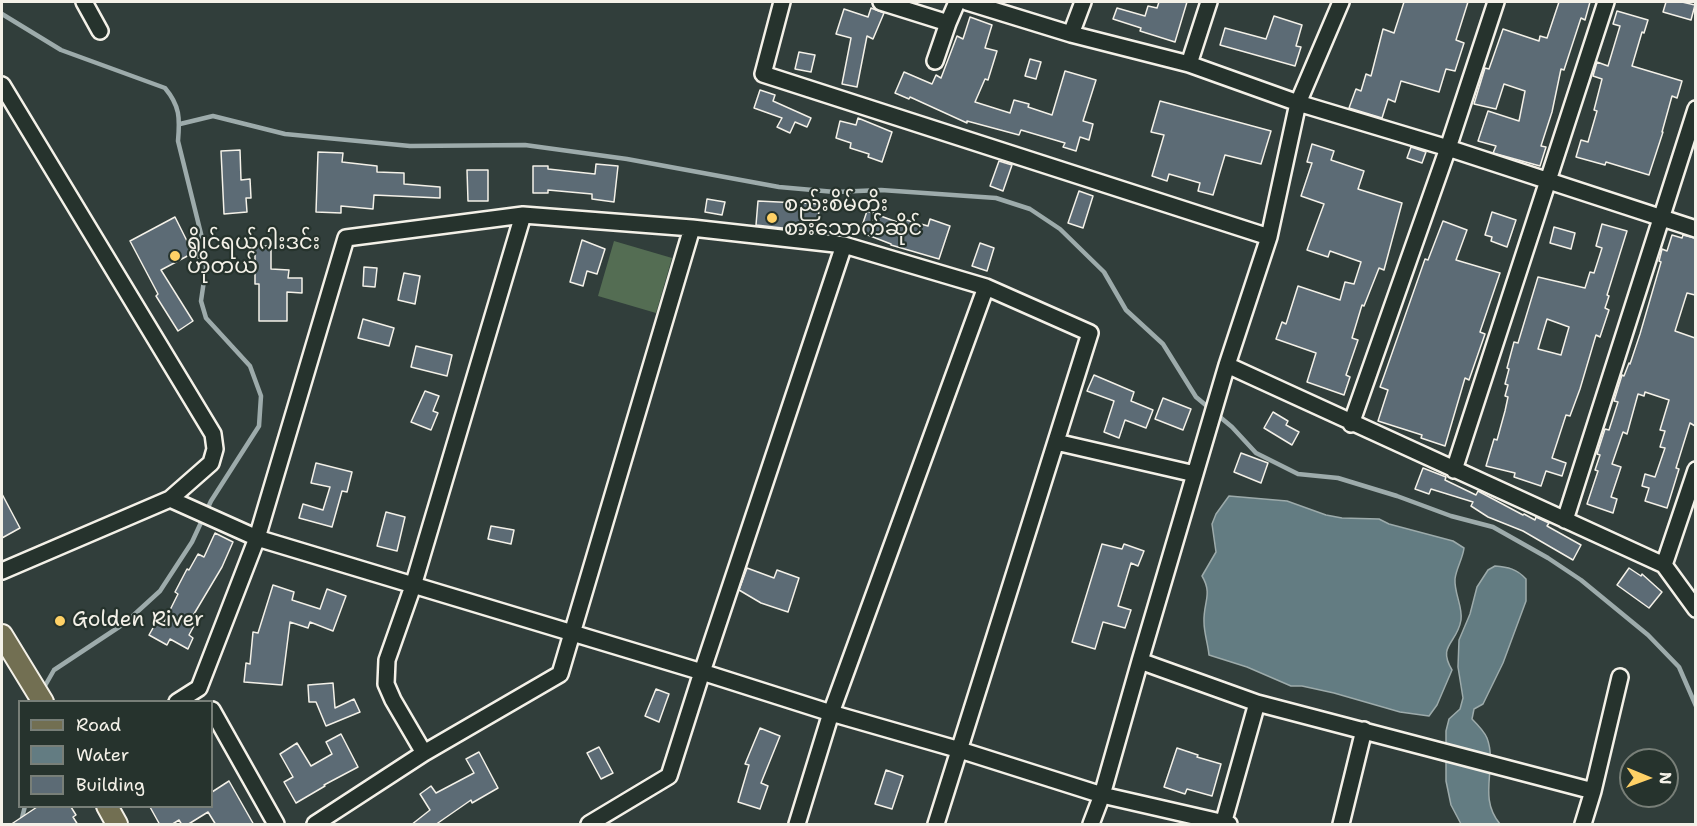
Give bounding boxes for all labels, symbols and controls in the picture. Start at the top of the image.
place label: စည်းစိမ်တိုး စားသောက်ဆိုင် [784,193,922,243]
marker: စည်းစိမ်တိုး စားသောက်ဆိုင် [765,211,779,225]
place label: ရွိုင်ရယ်ဂါးဒင်း ဟိုတယ် [187,231,320,281]
marker: ရွိုင်ရယ်ဂါးဒင်း ဟိုတယ် [168,249,182,263]
place label: Golden River [72,608,204,634]
marker: Golden River [53,614,67,628]
legend [18,700,213,808]
text: Road [76,713,121,737]
text: Water [76,743,129,767]
north arrow [1619,748,1679,808]
text: N [1655,772,1676,785]
text: Building [76,773,145,797]

